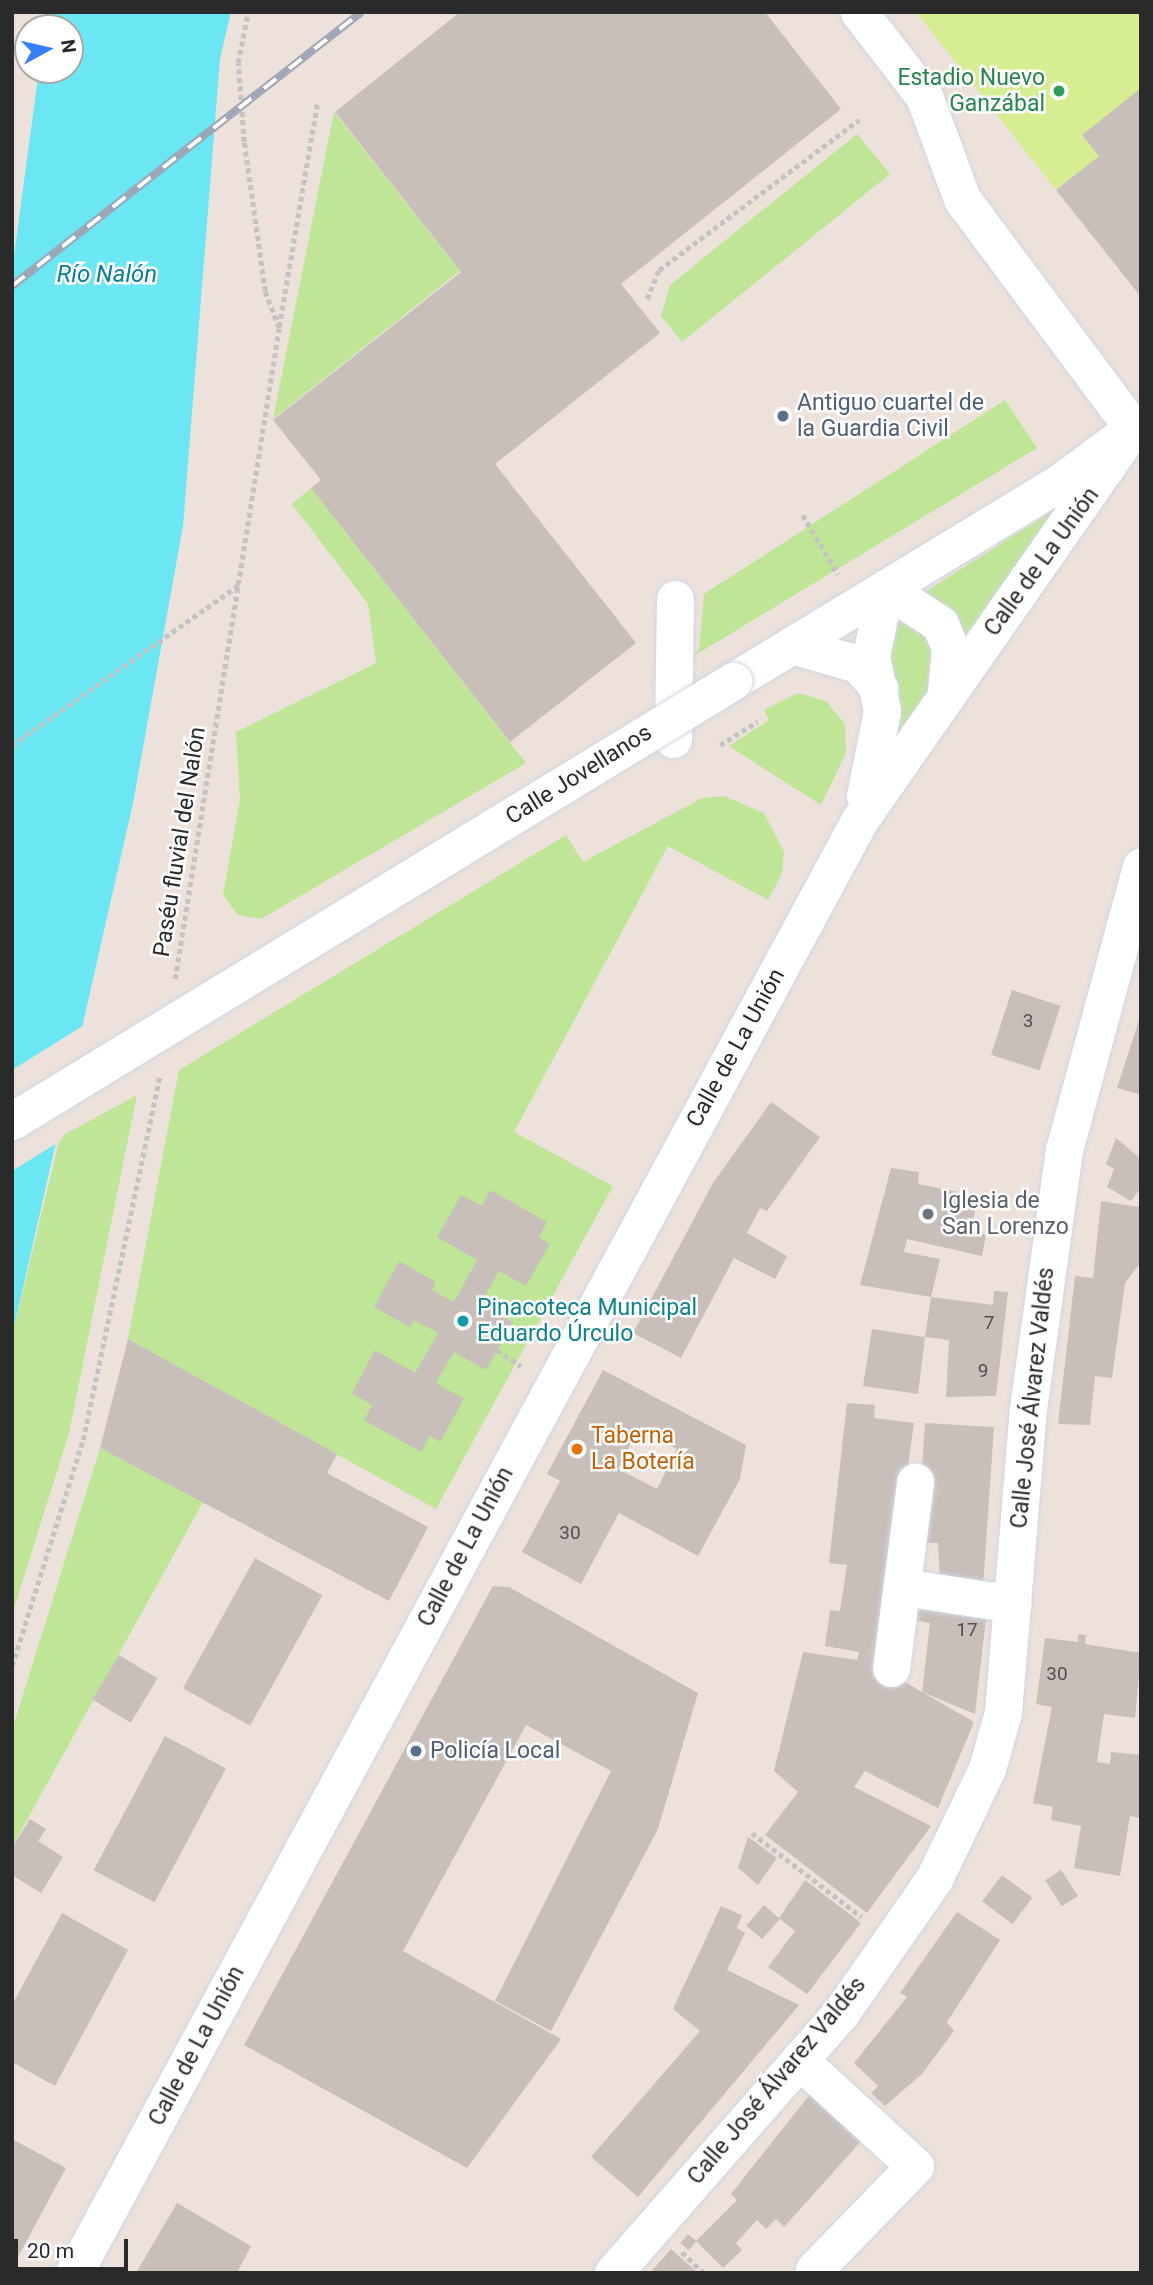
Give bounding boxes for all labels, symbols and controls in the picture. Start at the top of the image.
north arrow [14,14,84,84]
text: N [56,38,81,55]
place label: Estadio Nuevo Ganzábal [897,64,1045,118]
marker: Estadio Nuevo Ganzábal [1051,83,1067,99]
water label: Río Nalón [57,261,157,289]
place label: Antiguo cuartel de la Guardia Civil [797,389,984,443]
marker: Antiguo cuartel de la Guardia Civil [775,408,791,424]
street label: Calle de La Unión [979,482,1105,642]
street label: Calle Jovellanos [501,719,657,831]
street label: Paséu fluvial del Nalón [148,725,212,959]
street label: Calle de La Unión [681,964,791,1132]
house number: 3 [1023,1010,1033,1032]
place label: Iglesia de San Lorenzo [942,1187,1069,1241]
marker: Iglesia de San Lorenzo [920,1206,936,1222]
street label: Calle José Álvarez Valdés [1006,1266,1060,1530]
place label: Pinacoteca Municipal Eduardo Úrculo [477,1294,697,1348]
house number: 7 [984,1312,994,1334]
marker: Pinacoteca Municipal Eduardo Úrculo [455,1313,471,1329]
house number: 9 [978,1360,988,1382]
place label: Taberna La Botería [591,1422,695,1476]
marker: Taberna La Botería [569,1441,585,1457]
street label: Calle de La Unión [412,1462,520,1632]
house number: 30 [559,1522,581,1544]
house number: 17 [956,1619,978,1641]
house number: 30 [1046,1663,1068,1685]
place label: Policía Local [430,1737,560,1765]
marker: Policía Local [408,1743,424,1759]
street label: Calle de La Unión [143,1961,251,2131]
street label: Calle José Álvarez Valdés [682,1972,872,2190]
scale bar [18,2226,131,2270]
text: 20 m [27,2239,74,2263]

